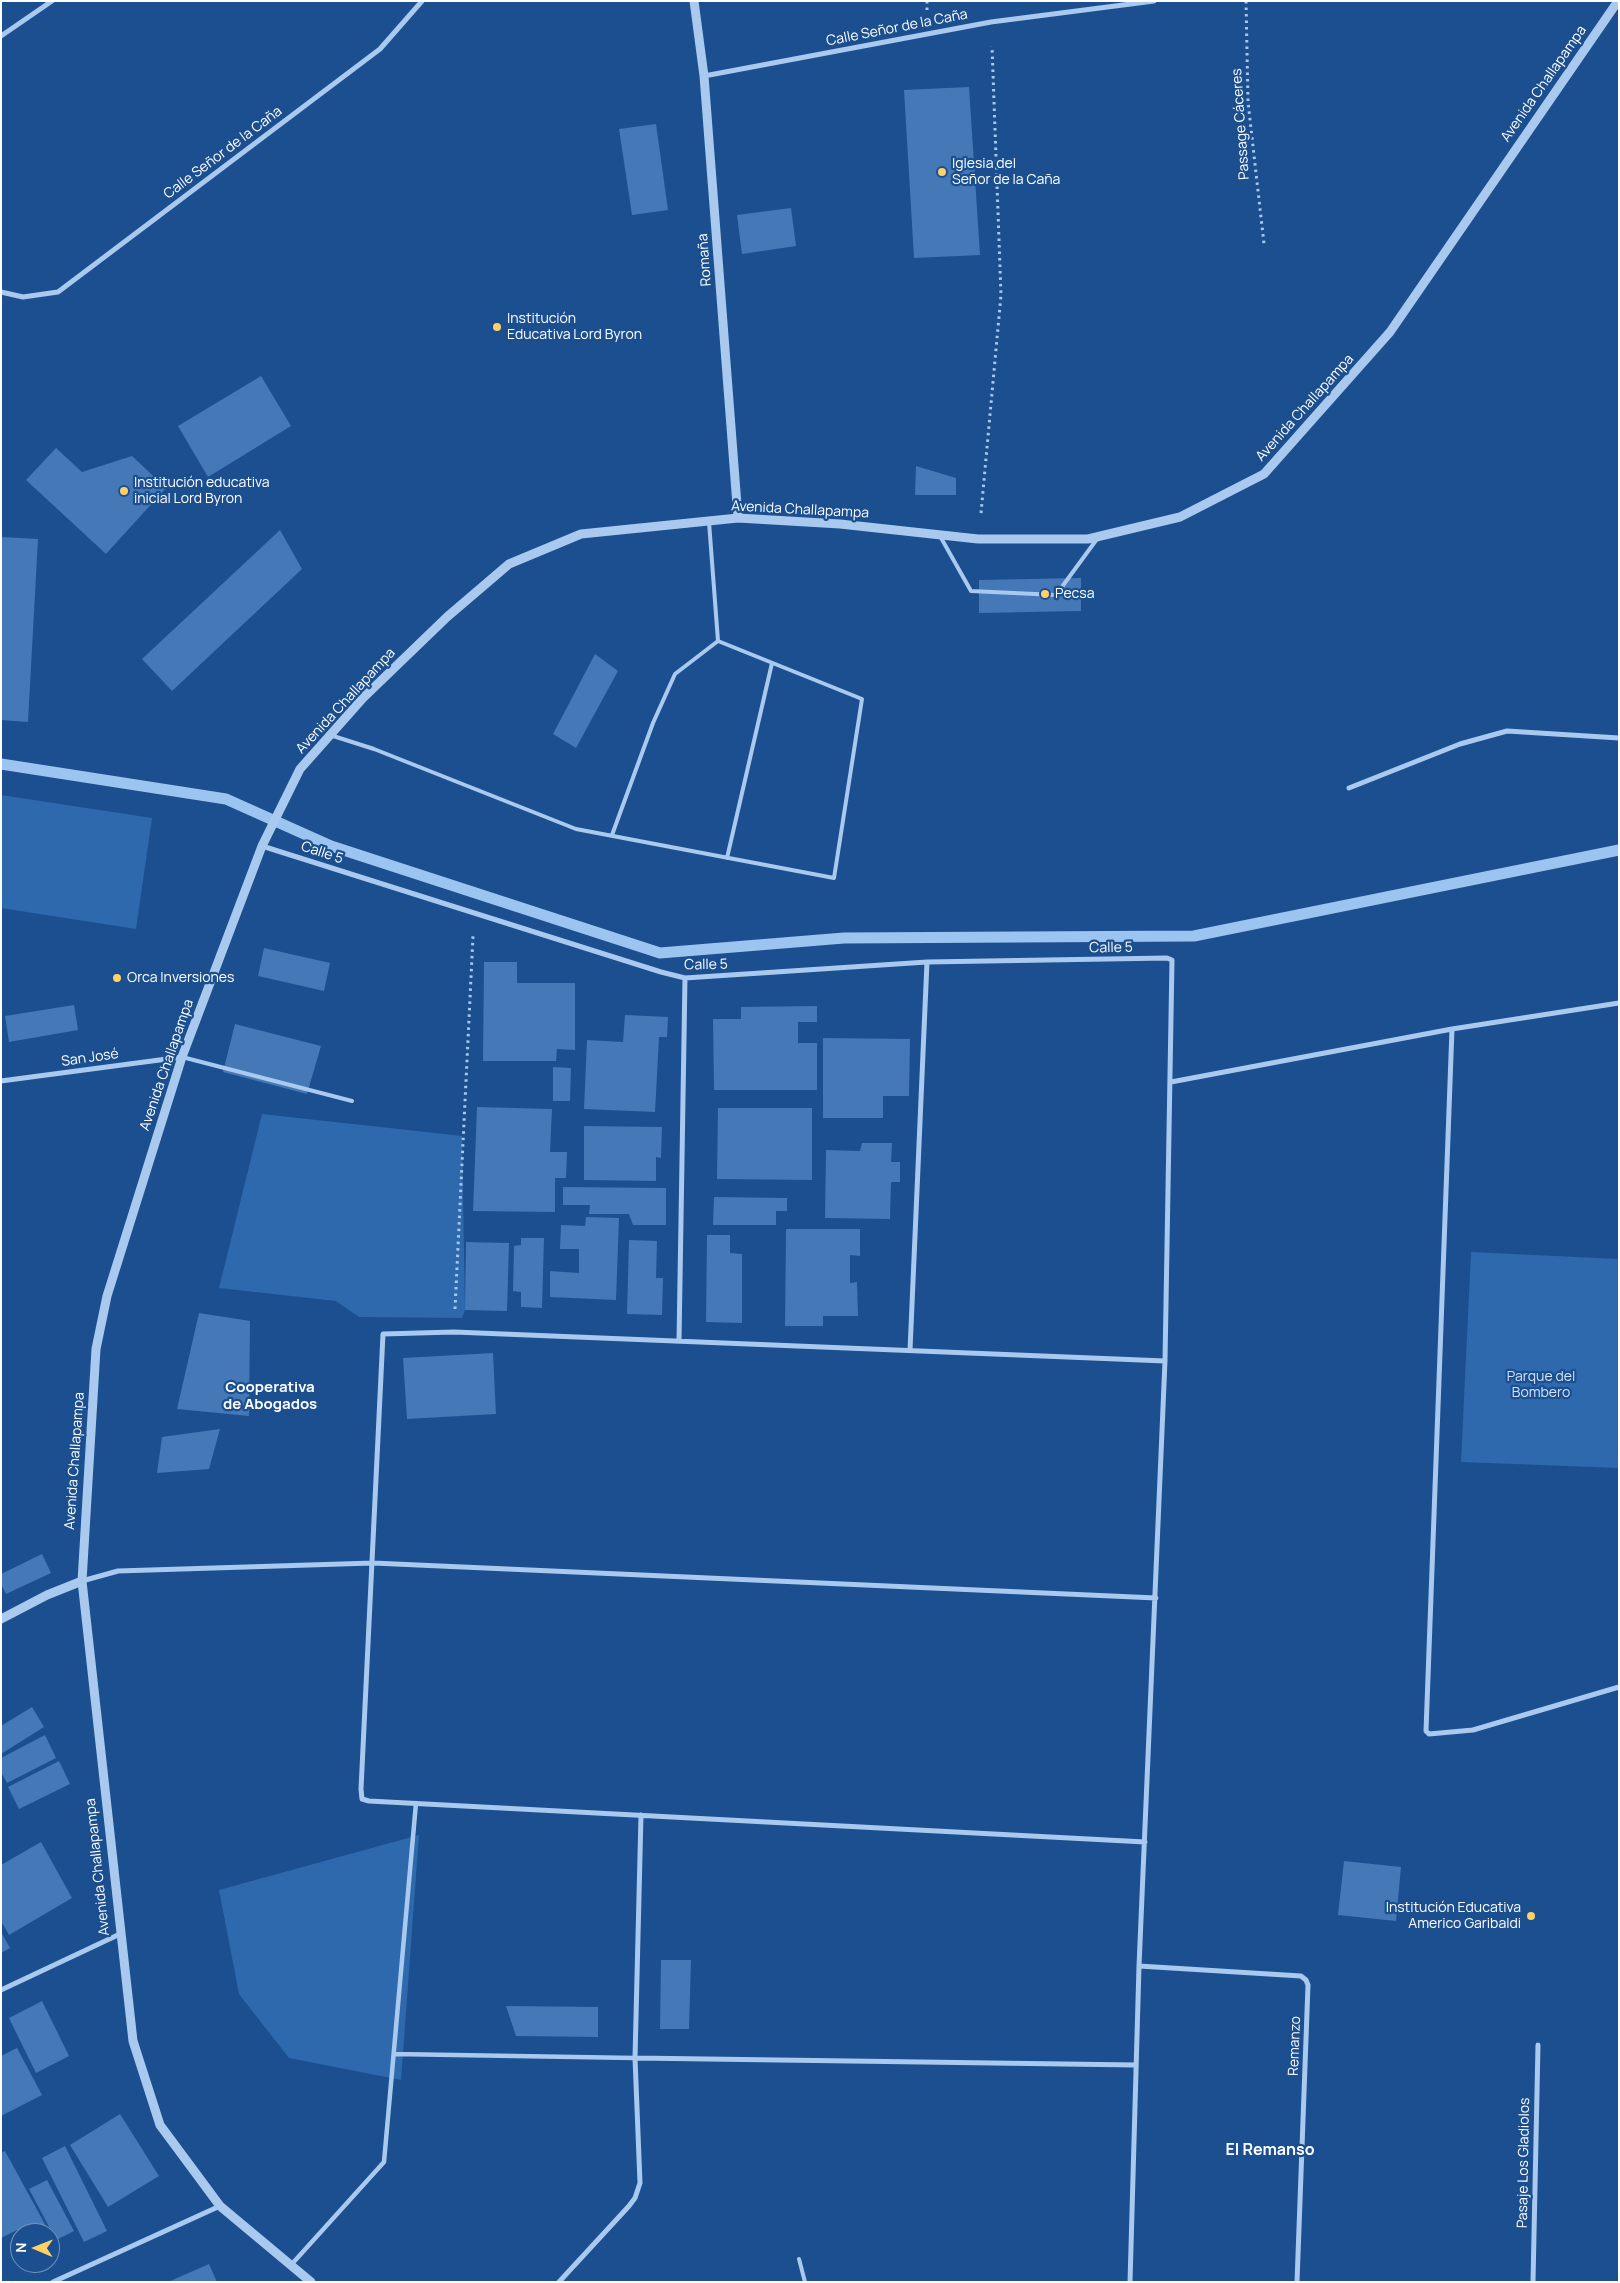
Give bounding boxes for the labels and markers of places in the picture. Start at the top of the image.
place label: Iglesia del Señor de la Caña [952,156,1060,188]
marker: Iglesia del Señor de la Caña [936,166,948,178]
place label: Institución Educativa Lord Byron [507,311,642,344]
marker: Institución Educativa Lord Byron [491,321,503,333]
place label: Institución educativa inicial Lord Byron [134,475,270,508]
marker: Institución educativa inicial Lord Byron [118,485,130,497]
place label: Pecsa [1055,586,1094,602]
marker: Pecsa [1039,588,1051,600]
place label: Orca Inversiones [127,970,234,986]
marker: Orca Inversiones [111,972,123,984]
place label: Institución Educativa Americo Garibaldi [1386,1900,1521,1932]
marker: Institución Educativa Americo Garibaldi [1525,1910,1537,1922]

